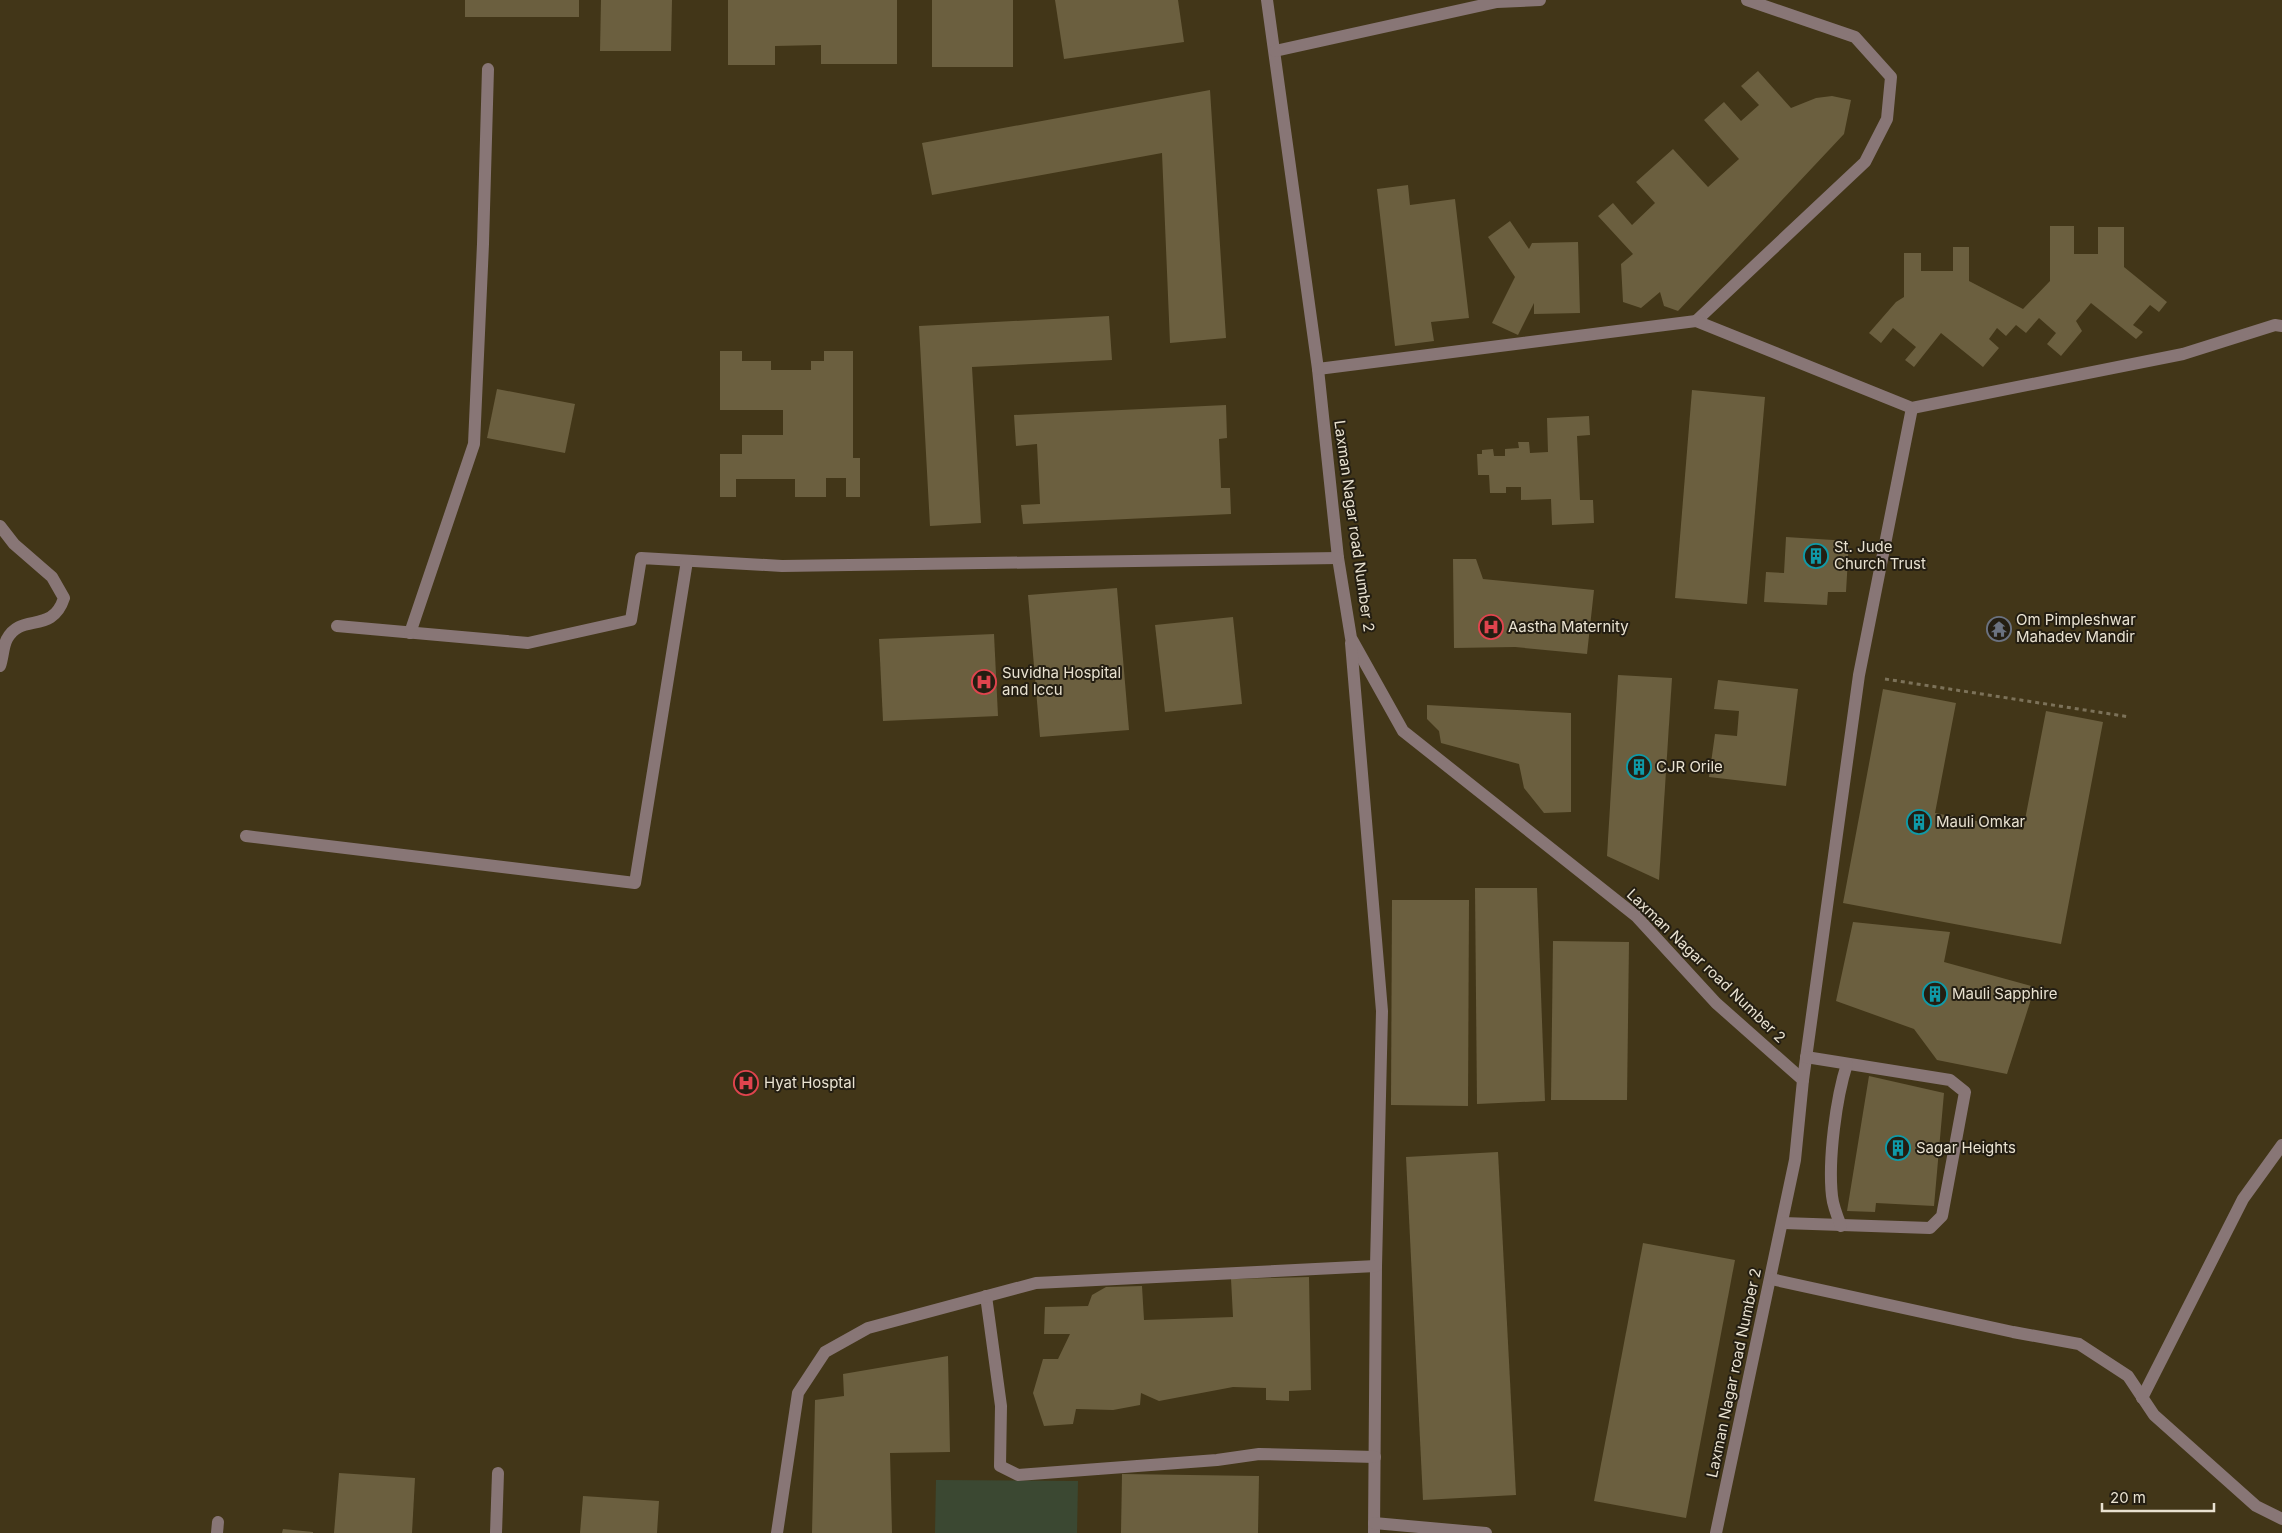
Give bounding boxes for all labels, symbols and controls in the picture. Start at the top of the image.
street label: Laxman Nagar road Number 2 [1330,419,1379,633]
place label: St. Jude Church Trust [1834,537,1926,573]
building icon: St. Jude Church Trust [1803,543,1829,569]
place label: Om Pimpleshwar Mahadev Mandir [2016,610,2136,646]
hospital icon: Aastha Maternity [1478,614,1504,640]
temple icon: Om Pimpleshwar Mahadev Mandir [1986,616,2012,642]
place label: Aastha Maternity [1508,617,1629,636]
place label: Suvidha Hospital and Iccu [1002,663,1121,699]
hospital icon: Suvidha Hospital and Iccu [971,669,997,695]
building icon: CJR Orile [1626,754,1652,780]
place label: CJR Orile [1656,757,1723,776]
building icon: Mauli Omkar [1906,809,1932,835]
place label: Mauli Omkar [1936,812,2026,831]
street label: Laxman Nagar road Number 2 [1623,885,1790,1047]
building icon: Mauli Sapphire [1922,981,1948,1007]
place label: Mauli Sapphire [1952,984,2057,1003]
hospital icon: Hyat Hosptal [733,1070,759,1096]
place label: Hyat Hosptal [764,1073,855,1092]
building icon: Sagar Heights [1885,1135,1911,1161]
place label: Sagar Heights [1916,1138,2016,1157]
street label: Laxman Nagar road Number 2 [1702,1266,1765,1479]
scale bar [2102,1480,2214,1512]
text: 20 m [2110,1488,2146,1507]

